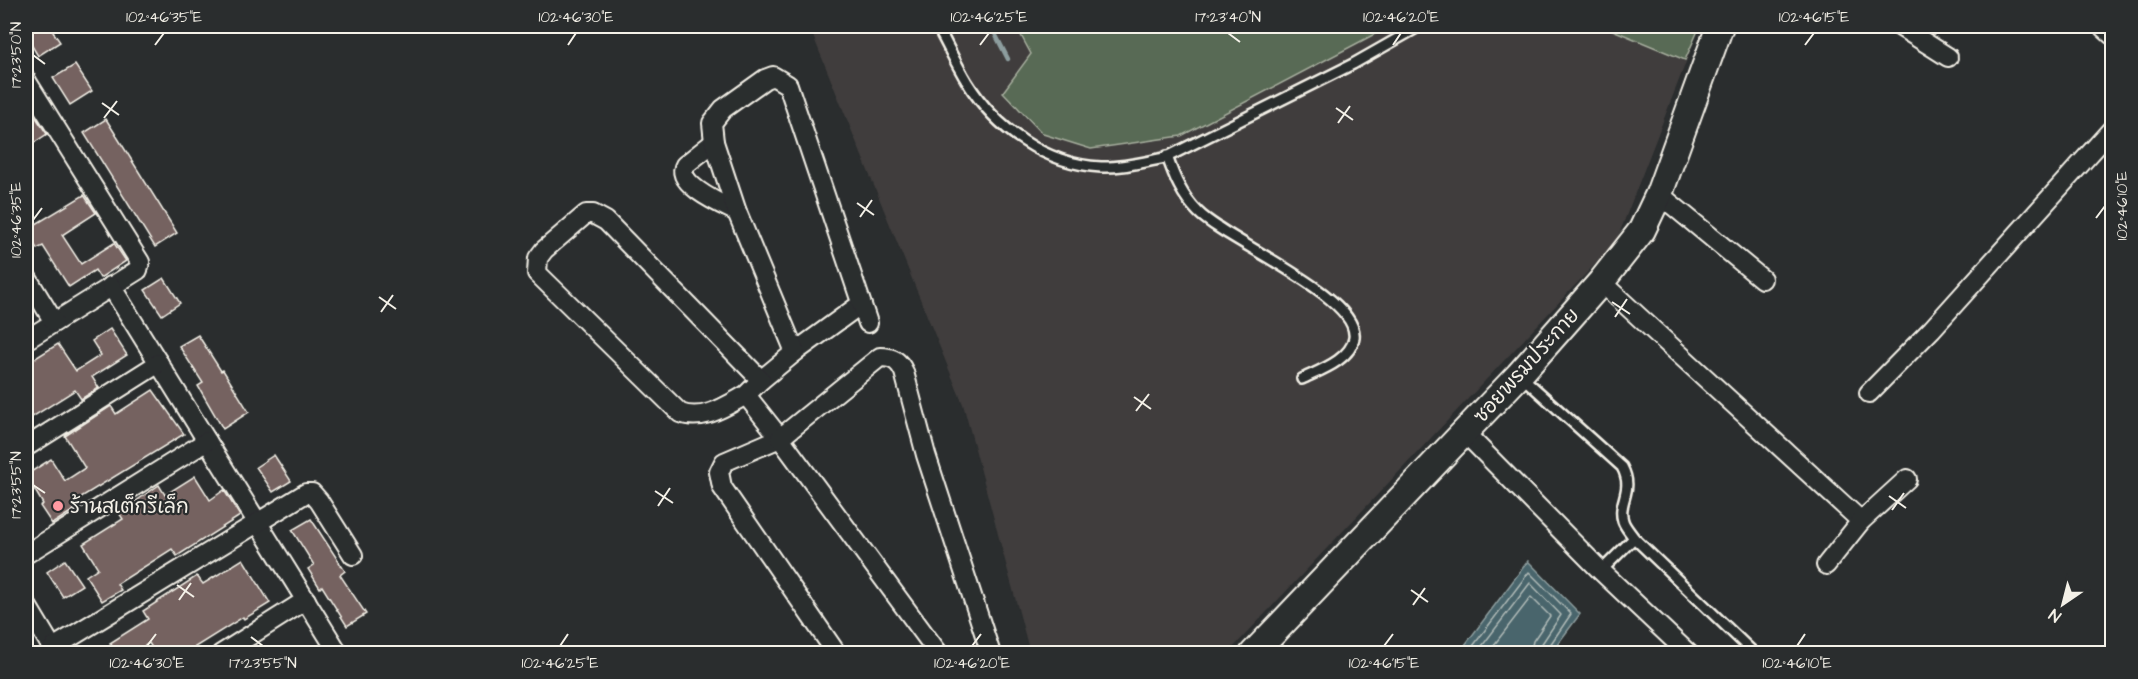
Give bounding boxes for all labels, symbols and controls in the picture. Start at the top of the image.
text: 102°46'35"E [126,7,202,28]
text: 102°46'30"E [539,7,614,28]
text: 102°46'25"E [951,7,1028,28]
text: 17°23'40"N [1195,7,1261,28]
text: 102°46'20"E [1363,7,1439,28]
text: 102°46'15"E [1779,7,1849,28]
text: 17°23'50"N [6,22,27,88]
text: 102°46'10"E [2112,171,2133,241]
text: 102°46'35"E [6,182,27,258]
street label: ซอยพรมประกาย [1467,302,1586,429]
text: 17°23'55"N [6,451,27,519]
place label: ร้านสเต็กรีเล็ก [70,493,189,521]
marker: ร้านสเต็กรีเล็ก [51,499,65,513]
north arrow [2033,574,2093,634]
text: N [2045,604,2065,627]
text: 102°46'30"E [110,653,185,674]
text: 17°23'55"N [229,653,297,674]
text: 102°46'25"E [522,653,599,674]
text: 102°46'20"E [934,653,1010,674]
text: 102°46'15"E [1349,653,1419,674]
text: 102°46'10"E [1762,653,1832,674]

